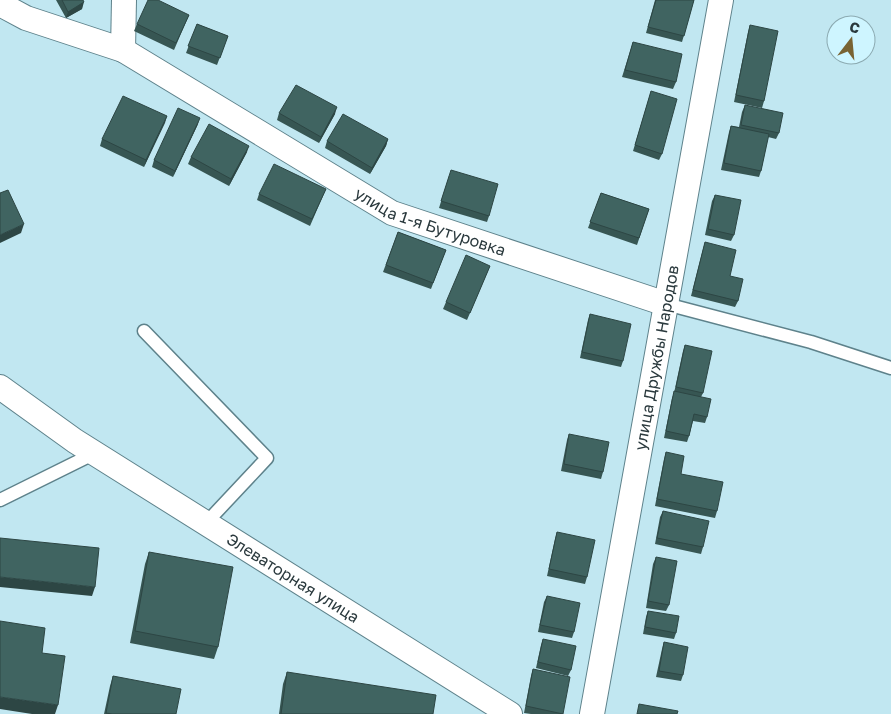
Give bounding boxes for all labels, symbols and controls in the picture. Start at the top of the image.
north arrow [826,15,876,65]
text: С [848,17,862,37]
street label: улица 1-я Бутуровка [351,183,508,260]
street label: улица Дружбы Народов [630,263,683,452]
street label: Элеваторная улица [223,529,363,627]

